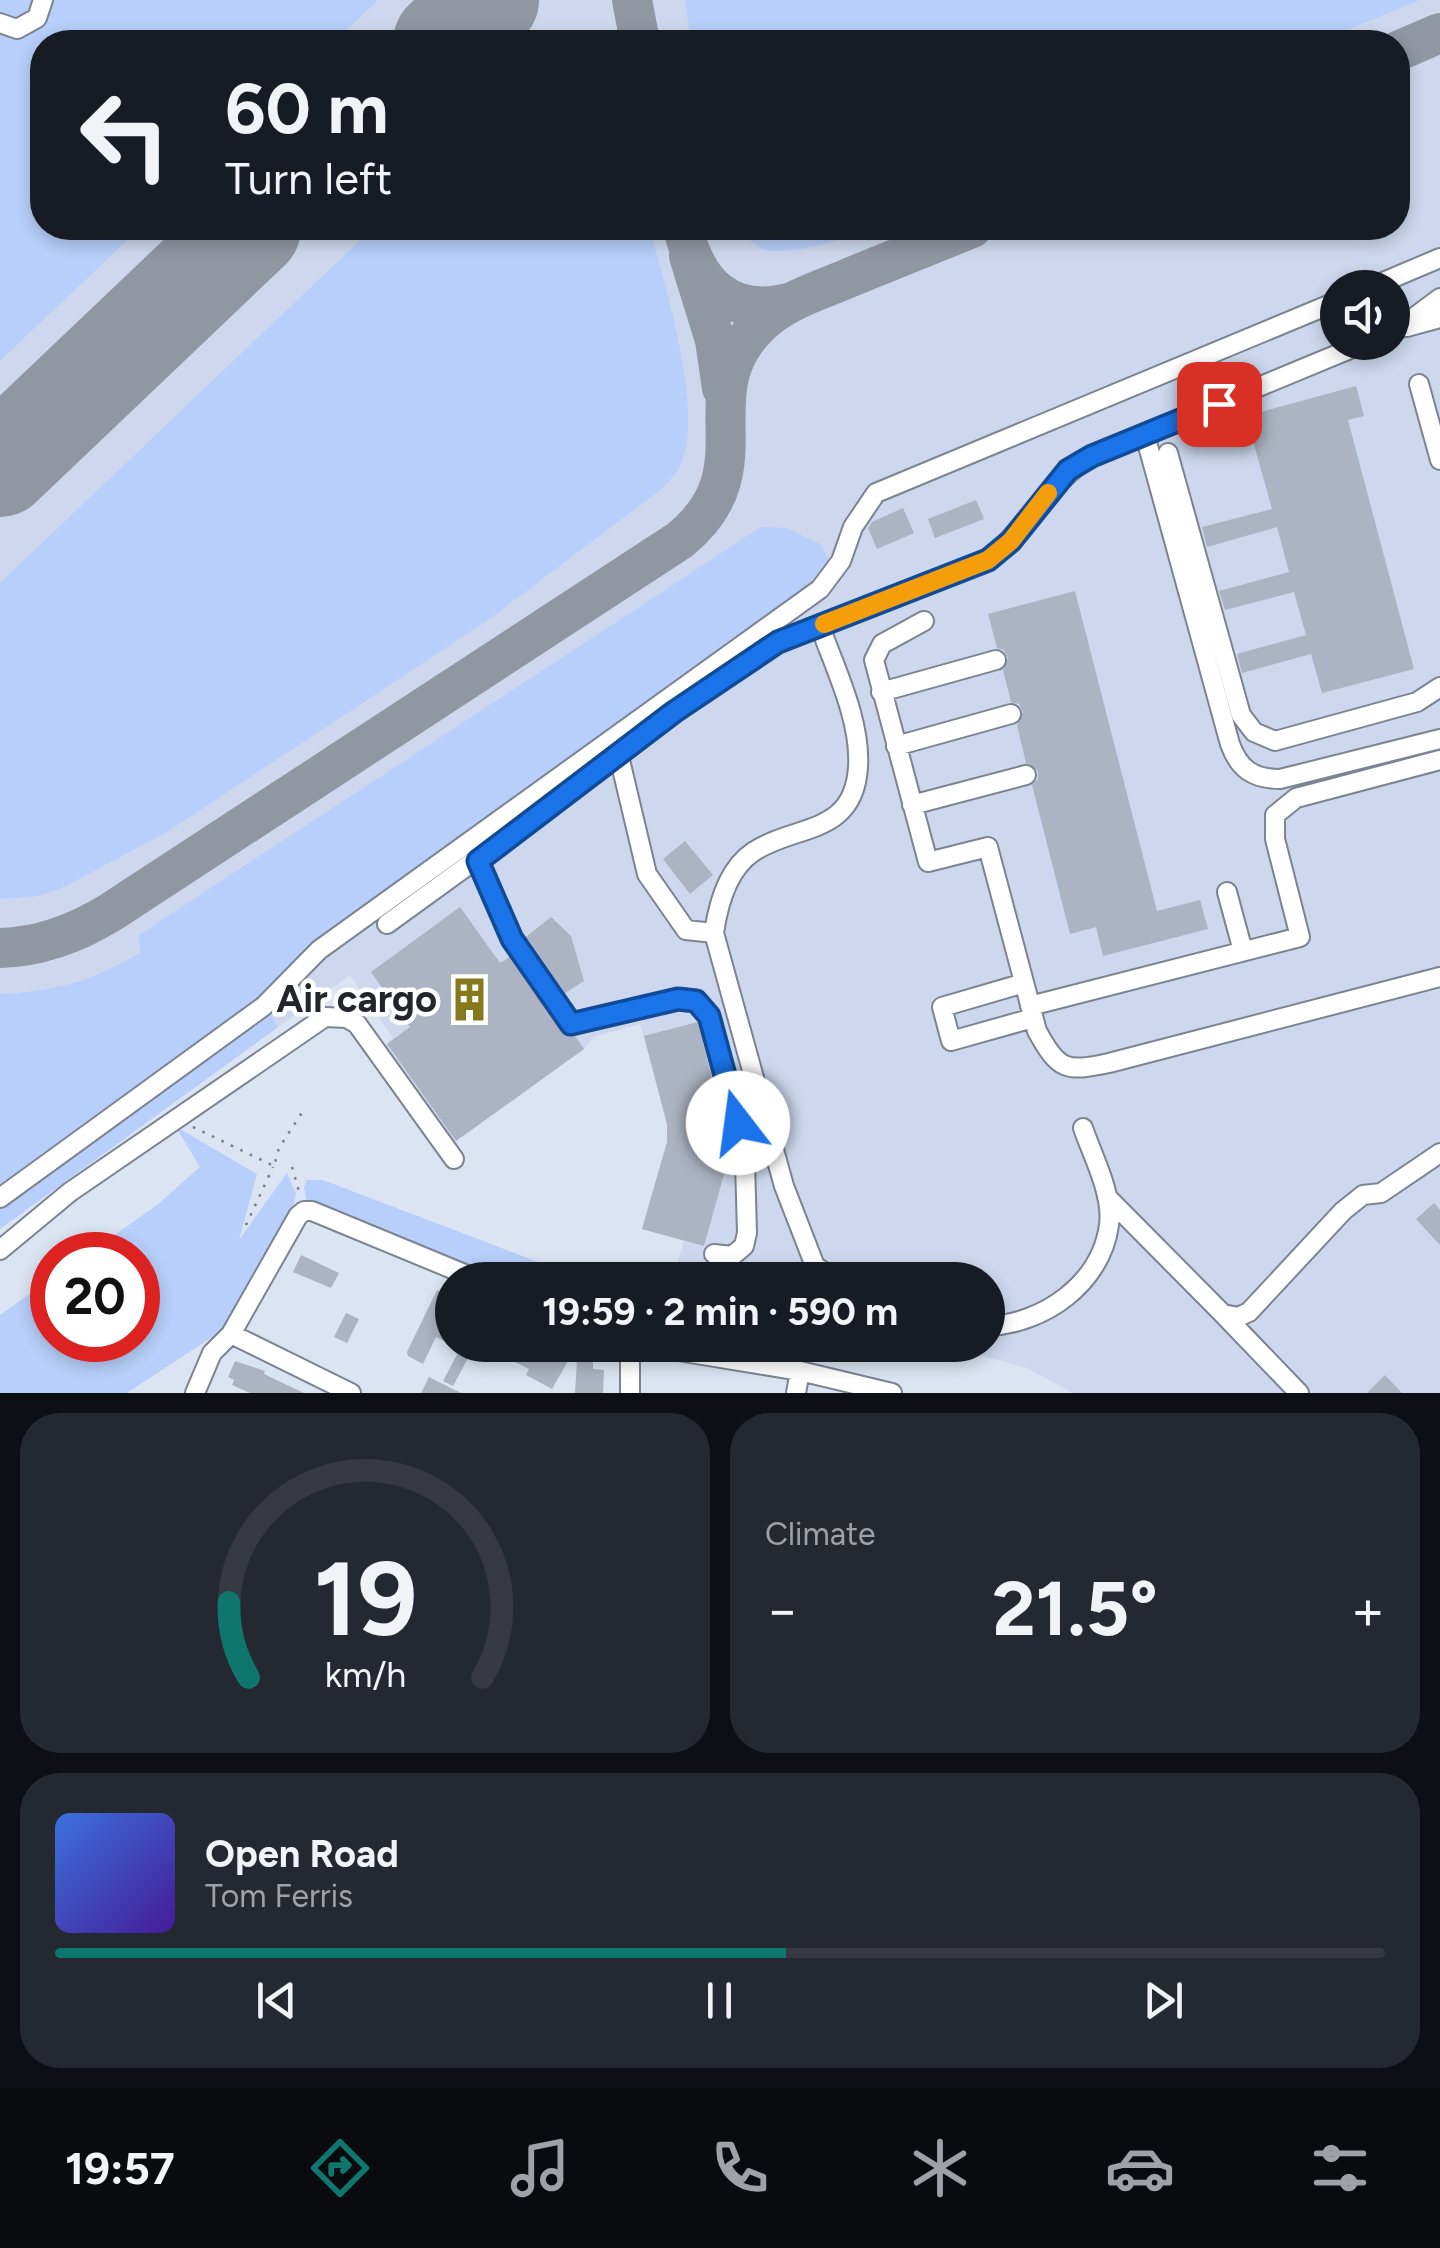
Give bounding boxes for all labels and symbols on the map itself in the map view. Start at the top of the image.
pin [1177,362,1262,447]
building icon: Air cargo [446,975,494,1023]
place label: Air cargo [276,976,437,1022]
position arrow [686,1071,790,1175]
speed limit sign: 20 [30,1232,160,1362]

